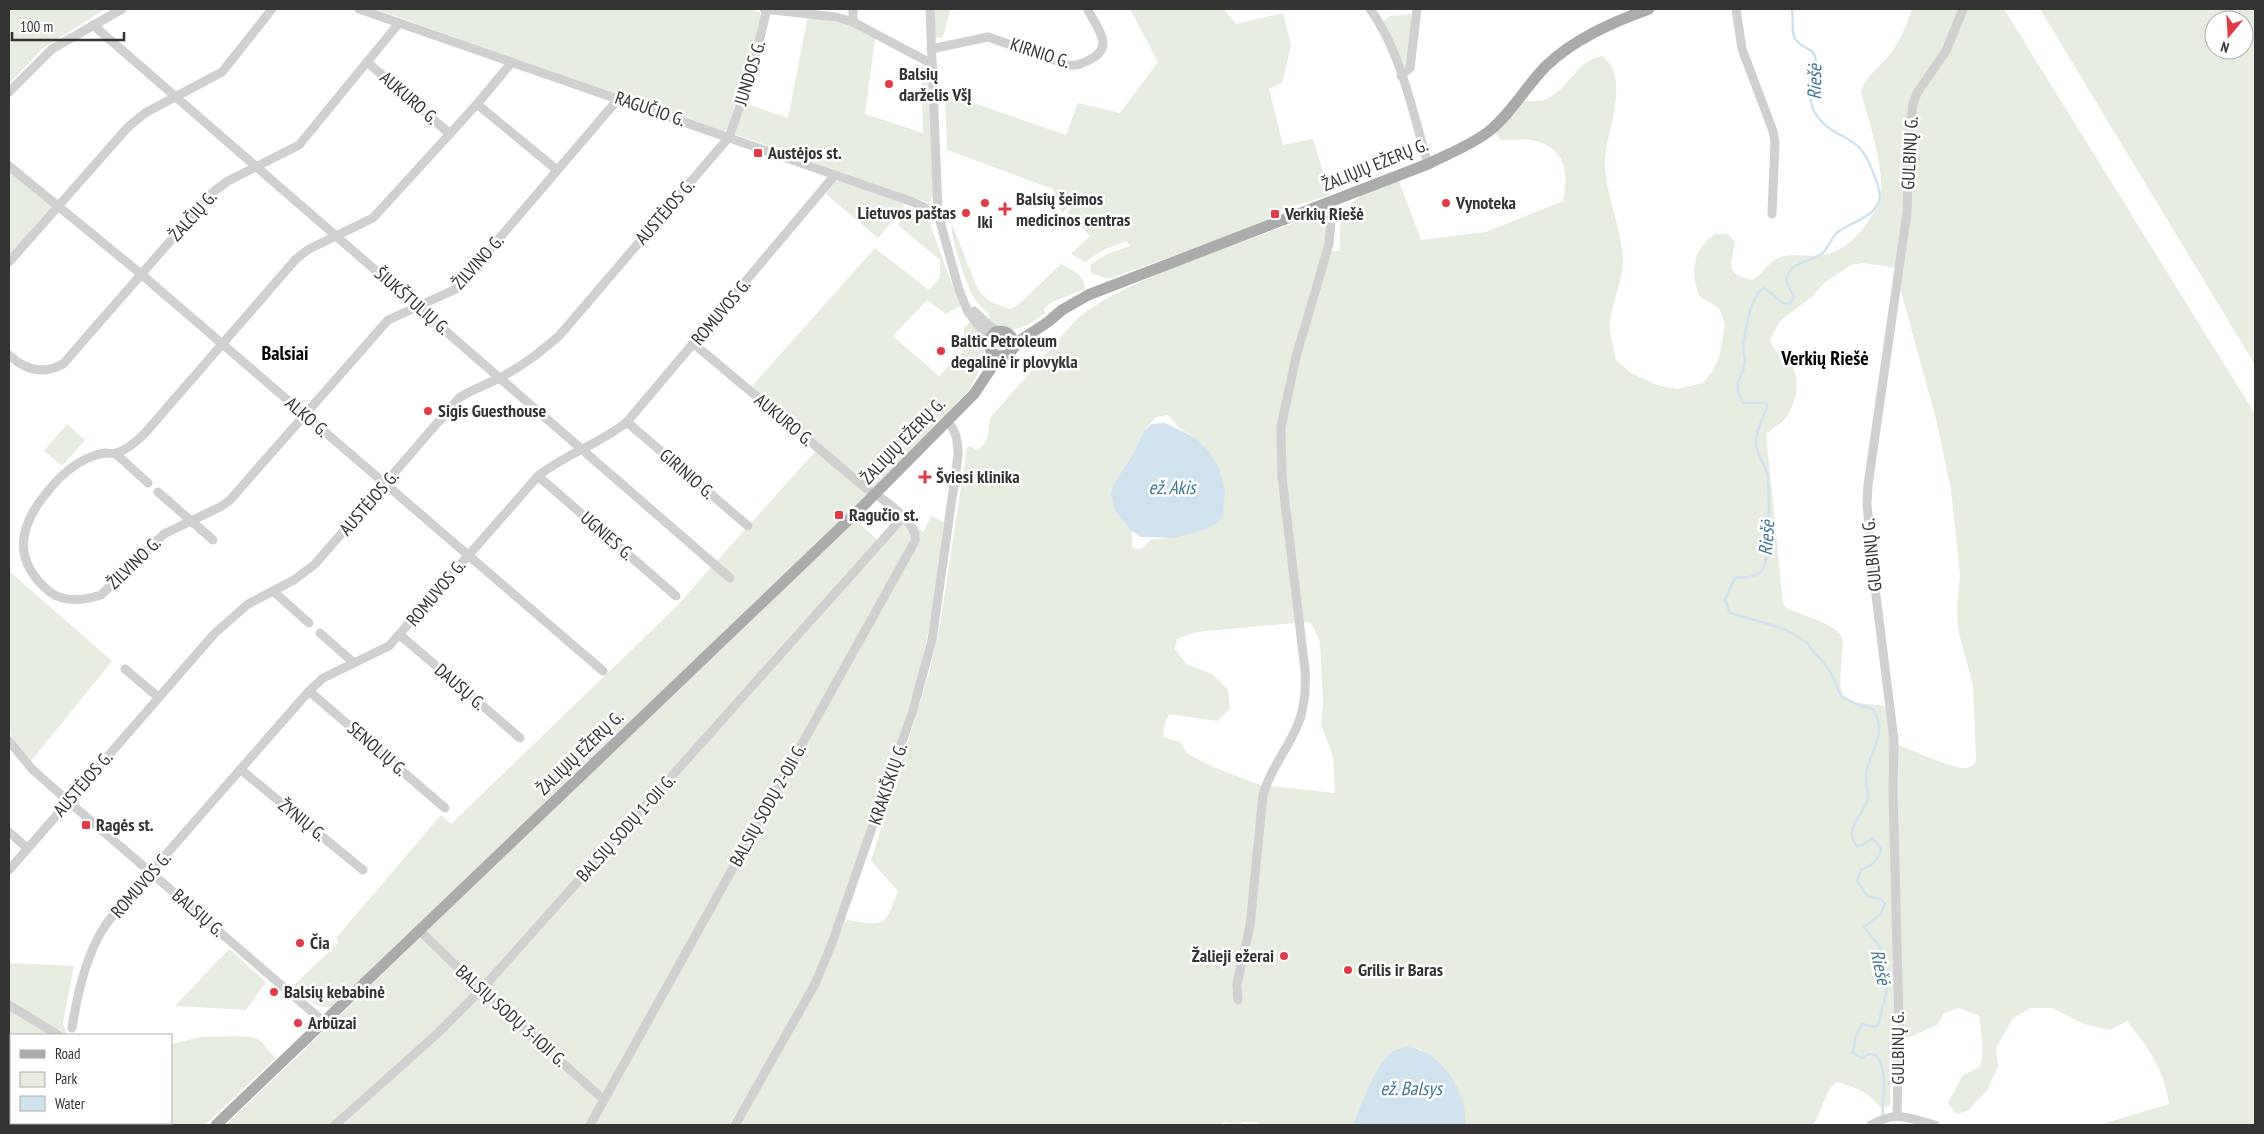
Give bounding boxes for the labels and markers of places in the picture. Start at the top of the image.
place label: Balsių darželis VšĮ [899,62,972,106]
marker: Balsių darželis VšĮ [883,78,895,90]
place label: Austėjos st. [767,141,842,164]
marker: Austėjos st. [752,147,764,159]
place label: Balsių šeimos medicinos centras [1016,187,1130,231]
place label: Vynoteka [1455,191,1516,214]
marker: Iki [979,197,991,209]
marker: Vynoteka [1440,197,1452,209]
place label: Lietuvos paštas [858,201,956,224]
marker: Balsių šeimos medicinos centras [998,202,1012,216]
place label: Verkių Riešė [1284,202,1364,225]
marker: Lietuvos paštas [960,207,972,219]
marker: Verkių Riešė [1269,208,1281,220]
place label: Iki [977,210,993,233]
place label: Baltic Petroleum degalinė ir plovykla [951,329,1078,373]
marker: Baltic Petroleum degalinė ir plovykla [935,345,947,357]
place label: Sigis Guesthouse [438,399,546,422]
marker: Sigis Guesthouse [422,405,434,417]
place label: Šviesi klinika [936,465,1020,488]
marker: Šviesi klinika [918,470,932,484]
place label: Ragučio st. [849,503,919,526]
marker: Ragučio st. [833,509,845,521]
place label: Ragės st. [96,813,154,836]
marker: Ragės st. [80,819,92,831]
place label: Čia [310,931,330,954]
marker: Čia [294,937,306,949]
place label: Žalieji ežerai [1192,944,1274,967]
marker: Žalieji ežerai [1278,950,1290,962]
place label: Grilis ir Baras [1358,958,1443,981]
marker: Grilis ir Baras [1342,964,1354,976]
place label: Balsių kebabinė [284,980,385,1003]
marker: Balsių kebabinė [268,986,280,998]
place label: Arbūzai [307,1011,357,1034]
marker: Arbūzai [292,1017,304,1029]

